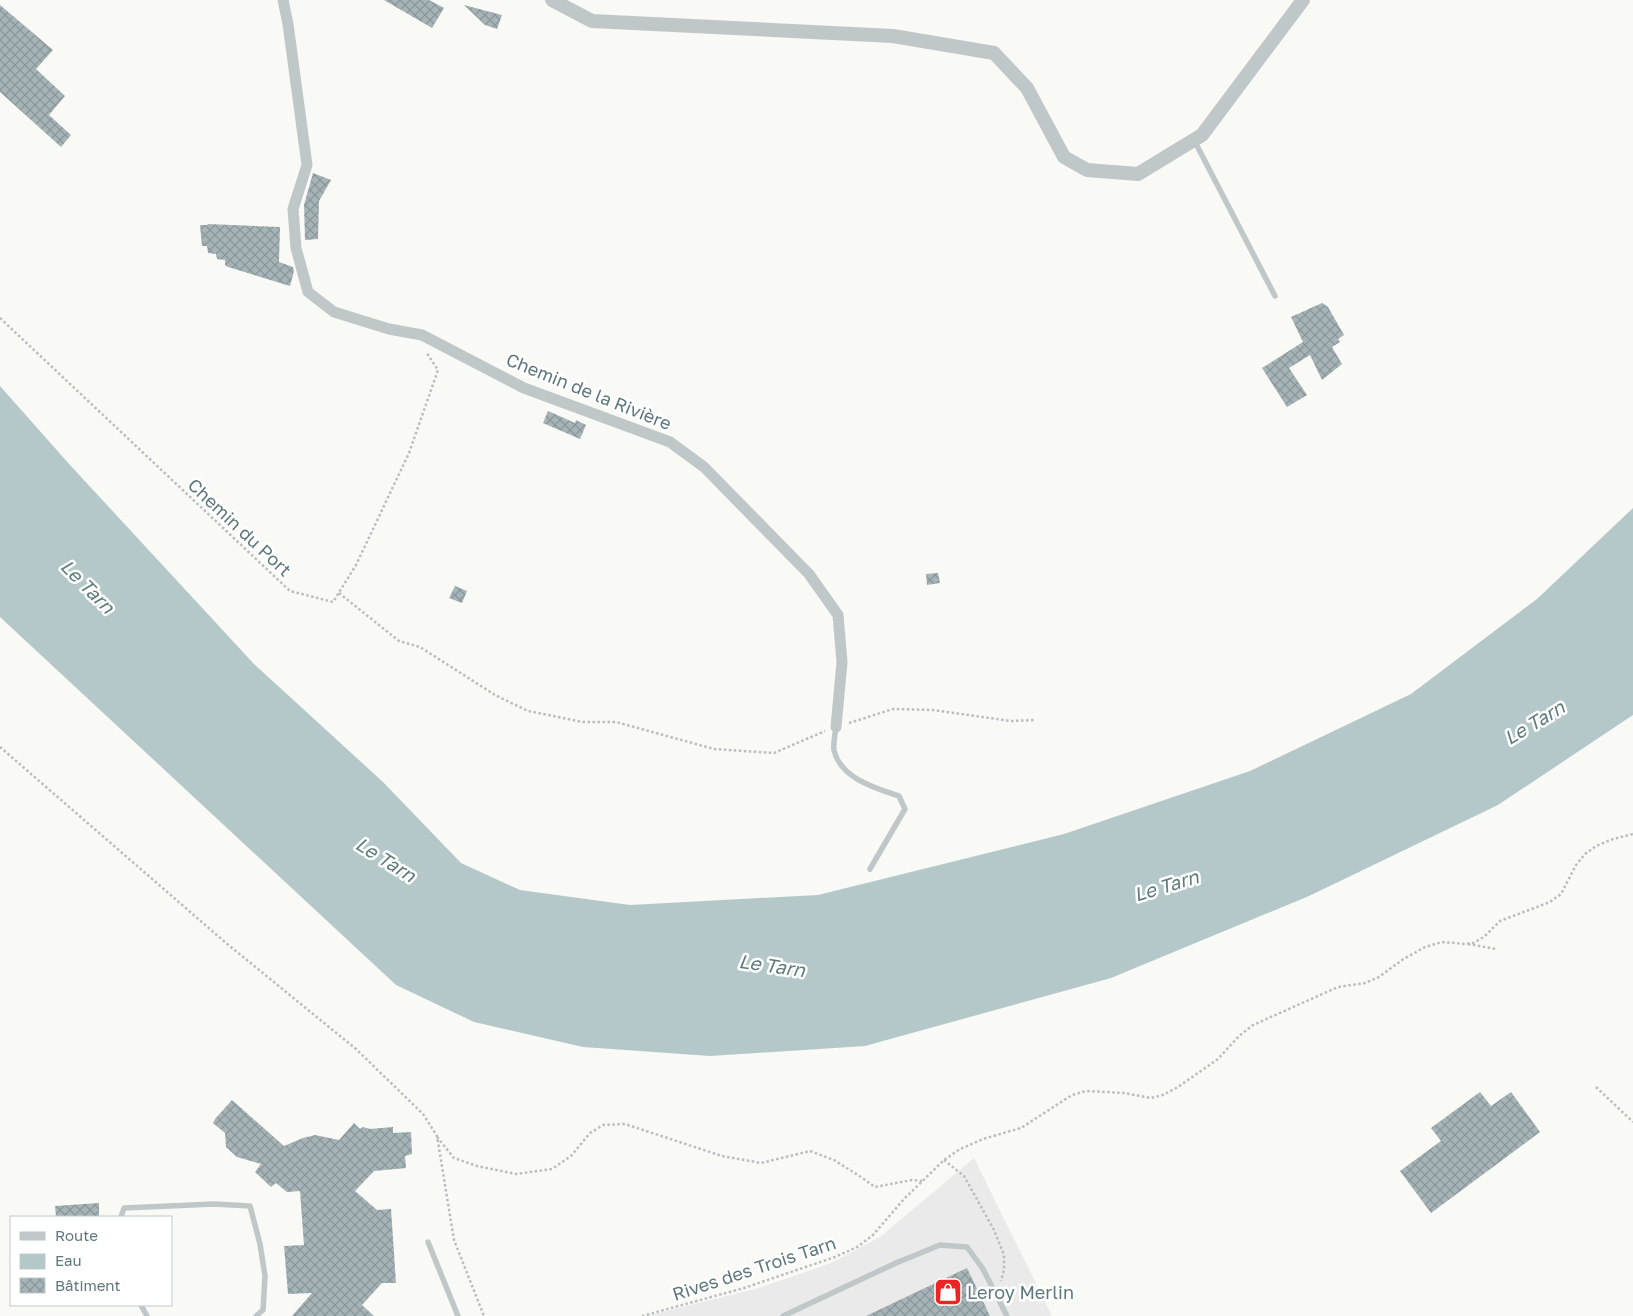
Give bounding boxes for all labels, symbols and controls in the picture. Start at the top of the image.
street label: Chemin de la Rivière [503,348,675,434]
street label: Chemin du Port [184,473,296,581]
water label: Le Tarn [56,554,121,619]
water label: Le Tarn [1500,694,1569,749]
water label: Le Tarn [352,832,421,887]
water label: Le Tarn [1131,864,1202,906]
water label: Le Tarn [738,949,808,981]
legend [10,1216,172,1306]
text: Route [55,1226,98,1244]
street label: Rives des Trois Tarn [669,1231,839,1305]
text: Eau [55,1251,82,1269]
text: Bâtiment [55,1276,120,1294]
shop icon: Leroy Merlin [933,1277,963,1307]
place label: Leroy Merlin [967,1281,1074,1303]

